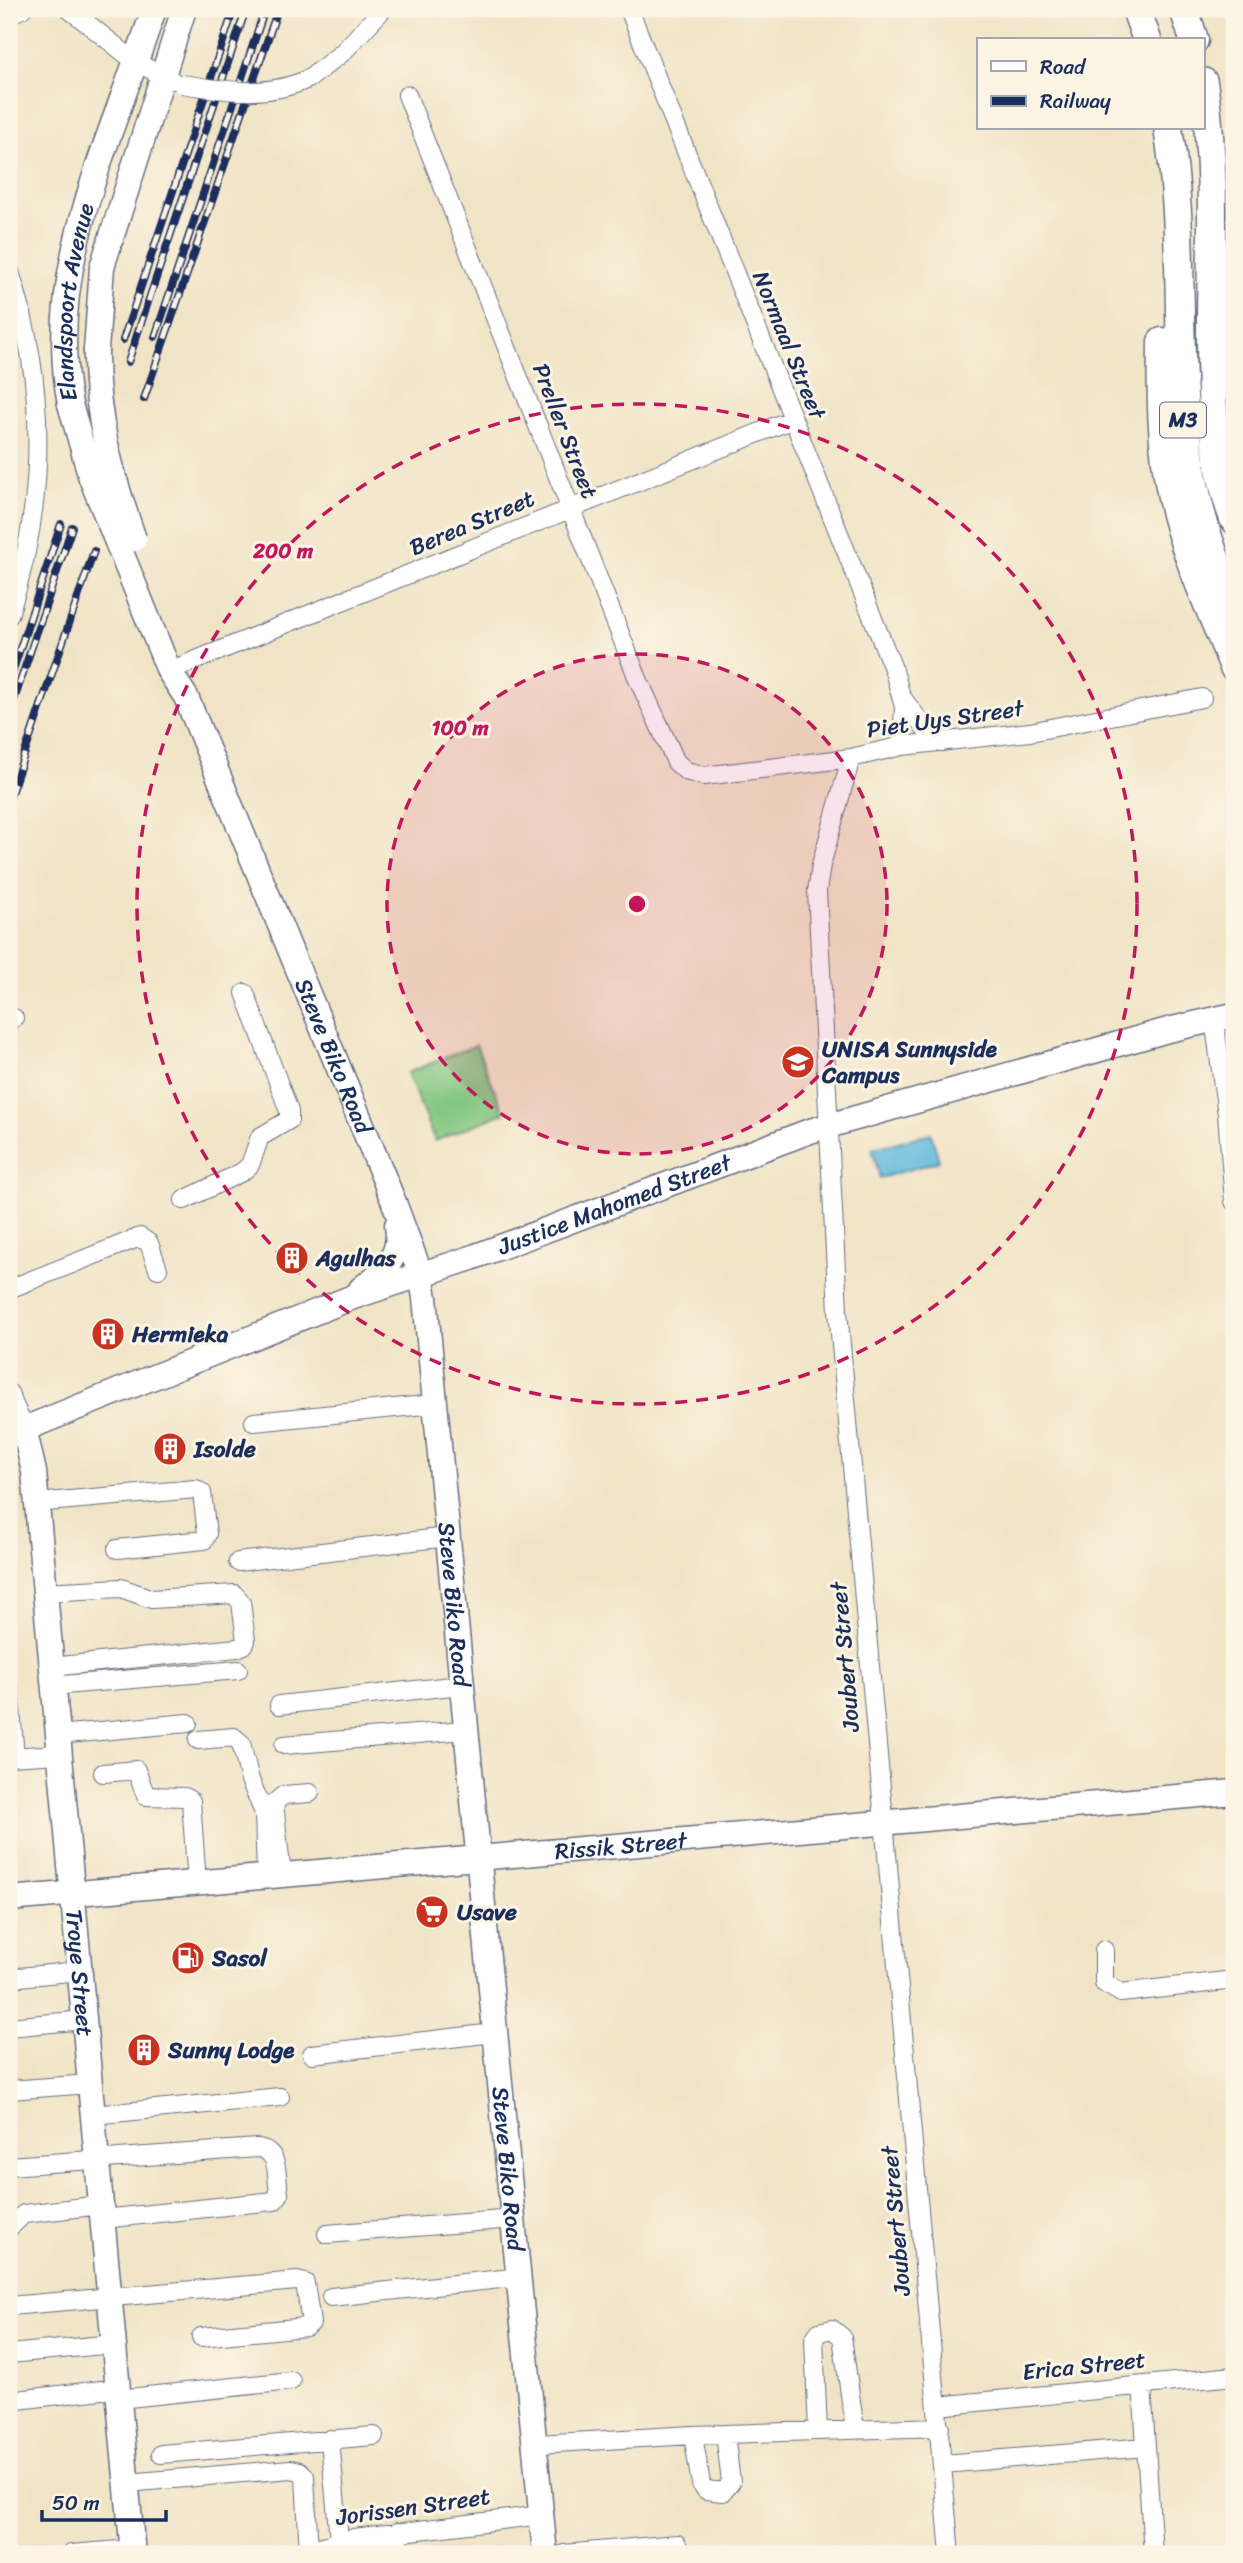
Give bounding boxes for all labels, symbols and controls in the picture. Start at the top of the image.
legend [977,38,1204,130]
text: Road [1040,48,1087,86]
text: Railway [1040,82,1111,120]
street label: Elandspoort Avenue [43,198,106,405]
street label: Normaal Street [741,264,838,427]
street label: Preller Street [520,357,610,505]
road number: M3 [1160,402,1206,438]
street label: Berea Street [403,478,541,568]
text: 200 m [252,532,314,570]
street label: Piet Uys Street [864,687,1028,750]
text: 100 m [431,709,489,747]
centre of rings [625,892,649,916]
street label: Steve Biko Road [283,972,385,1141]
place label: UNISA Sunnyside Campus [821,1029,998,1096]
school or university icon: UNISA Sunnyside Campus [779,1043,817,1081]
street label: Justice Mahomed Street [491,1141,739,1267]
place label: Agulhas [315,1238,397,1279]
building icon: Agulhas [273,1239,311,1277]
place label: Hermieka [131,1314,229,1355]
building icon: Hermieka [89,1315,127,1353]
place label: Isolde [193,1429,256,1470]
building icon: Isolde [151,1430,189,1468]
street label: Steve Biko Road [426,1520,483,1690]
street label: Joubert Street [818,1579,872,1735]
street label: Rissik Street [553,1819,690,1872]
place label: Usave [457,1892,517,1933]
supermarket icon: Usave [413,1893,451,1931]
street label: Troye Street [54,1907,106,2038]
place label: Sasol [211,1938,268,1979]
fuel station icon: Sasol [169,1939,207,1977]
place label: Sunny Lodge [167,2030,295,2071]
building icon: Sunny Lodge [125,2031,163,2069]
street label: Steve Biko Road [480,2085,537,2254]
street label: Joubert Street [869,2143,923,2299]
street label: Erica Street [1020,2339,1148,2393]
street label: Jorissen Street [332,2476,493,2538]
scale bar [42,2479,166,2523]
text: 50 m [52,2484,100,2522]

